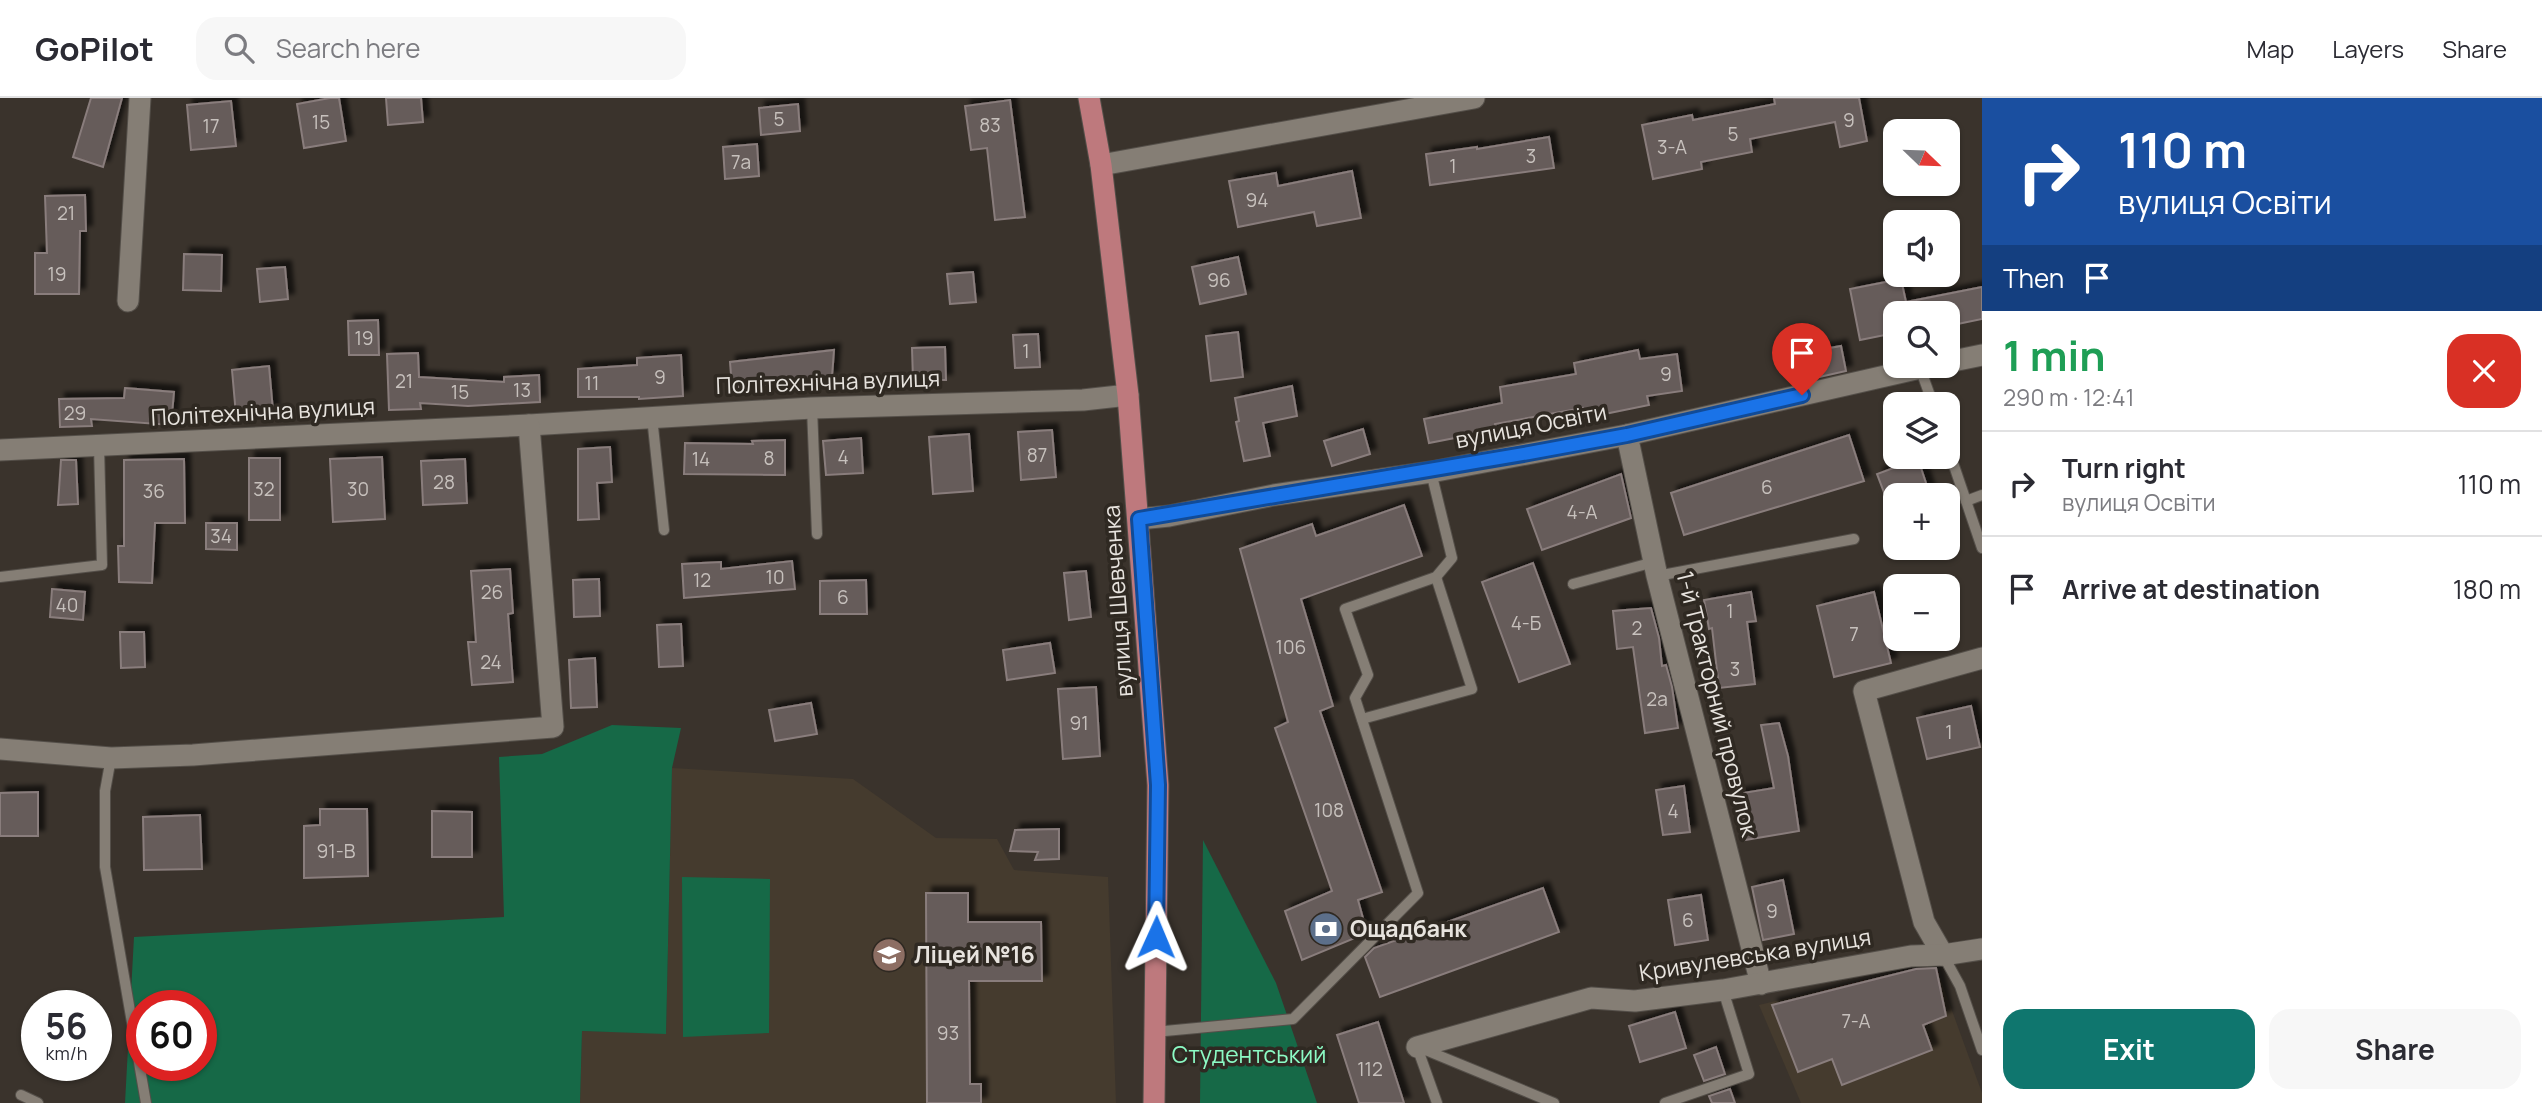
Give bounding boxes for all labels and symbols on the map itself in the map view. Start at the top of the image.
house number: 5 [774,106,785,132]
house number: 9 [1843,107,1855,133]
house number: 15 [312,109,330,135]
house number: 83 [979,112,1001,138]
house number: 17 [203,113,219,139]
north arrow [1883,119,1960,196]
house number: 5 [1728,121,1739,147]
house number: 3-А [1657,134,1687,160]
house number: 3 [1526,143,1536,169]
house number: 7а [731,149,751,175]
house number: 1 [1449,153,1457,179]
house number: 94 [1246,187,1269,213]
house number: 21 [57,200,75,226]
house number: 19 [47,261,67,287]
house number: 96 [1207,267,1231,293]
pin [1772,323,1832,395]
house number: 19 [354,325,374,351]
house number: 1 [1022,338,1030,364]
street label: Політехнічна вулиця [715,361,941,401]
house number: 9 [1660,361,1672,387]
house number: 9 [654,364,666,390]
house number: 21 [395,368,413,394]
house number: 11 [585,370,599,396]
house number: 13 [513,377,531,403]
house number: 15 [451,379,469,405]
street label: Політехнічна вулиця [150,389,376,433]
street label: вулиця Освіти [1452,395,1609,455]
house number: 29 [64,400,86,426]
house number: 87 [1027,442,1047,468]
house number: 4 [837,444,849,470]
house number: 8 [763,445,775,471]
house number: 14 [692,446,710,472]
house number: 28 [433,469,455,495]
house number: 6 [1761,474,1773,500]
house number: 32 [253,476,275,502]
house number: 30 [347,476,369,502]
house number: 36 [143,478,165,504]
house number: 4-А [1567,499,1597,525]
street label: вулиця Шевченка [1094,504,1140,698]
house number: 34 [210,523,232,549]
house number: 10 [765,564,785,590]
house number: 12 [693,567,711,593]
street label: 1-й Тракторний провулок [1670,568,1767,840]
house number: 26 [481,579,503,605]
house number: 6 [837,584,849,610]
house number: 40 [56,592,78,618]
house number: 1 [1726,598,1734,624]
house number: 4-Б [1511,610,1541,636]
house number: 2 [1632,615,1642,641]
house number: 7 [1849,621,1859,647]
house number: 106 [1276,634,1306,660]
house number: 24 [480,649,502,675]
house number: 3 [1730,656,1740,682]
house number: 2а [1646,686,1668,712]
house number: 91 [1069,710,1089,736]
house number: 1 [1945,719,1953,745]
house number: 108 [1314,797,1344,823]
house number: 4 [1667,798,1679,824]
house number: 91-В [317,838,356,864]
house number: 9 [1766,898,1778,924]
position arrow [1119,900,1193,974]
house number: 6 [1682,907,1694,933]
bank icon: Ощадбанк [1307,910,1345,948]
place label: Ощадбанк [1350,912,1467,944]
street label: Кривулевська вулиця [1637,920,1873,988]
school or university icon: Ліцей №16 [870,936,908,974]
place label: Ліцей №16 [914,938,1035,970]
speed limit sign: 60 [126,990,217,1081]
house number: 7-А [1842,1008,1870,1034]
house number: 93 [937,1020,959,1046]
park label: Студентський [1172,1038,1326,1070]
house number: 112 [1357,1056,1383,1082]

